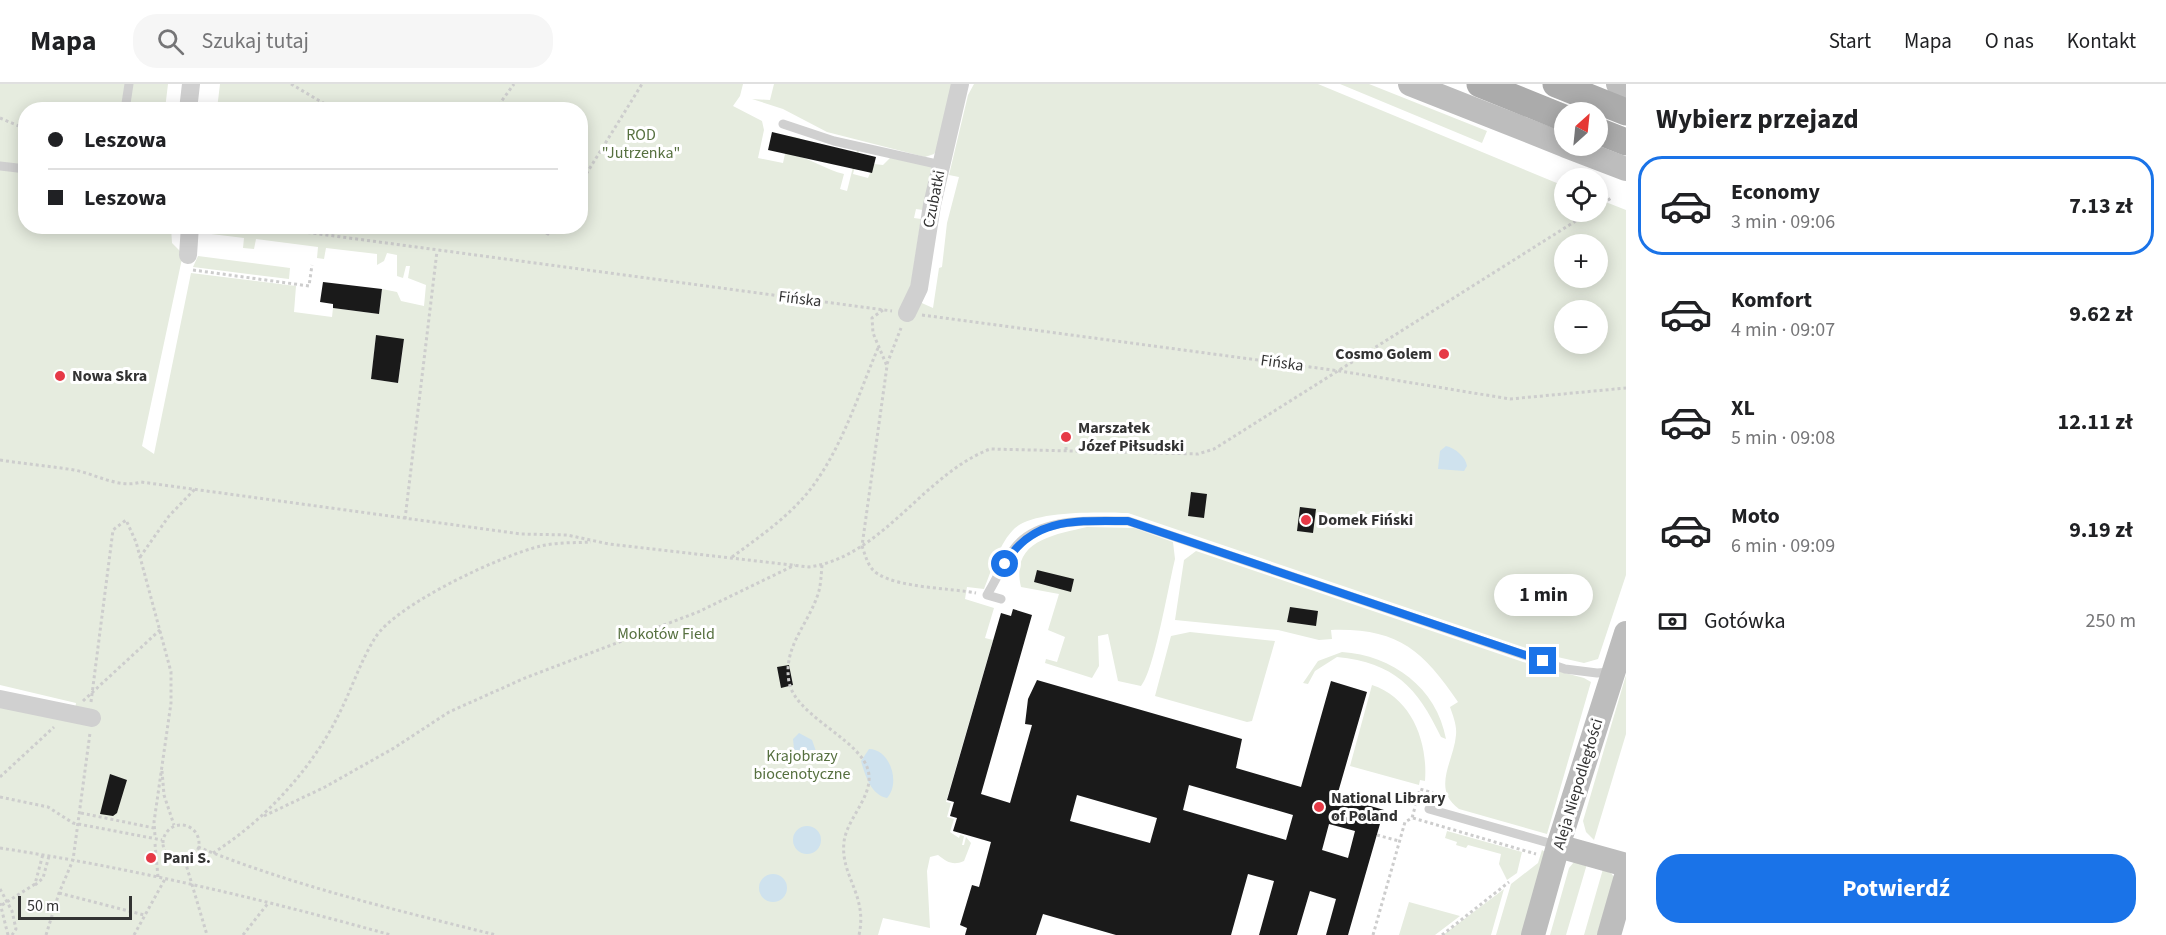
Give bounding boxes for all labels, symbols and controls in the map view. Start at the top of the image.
search box [133,14,553,68]
text: Mapa [30,21,97,61]
icon: search [154,25,187,58]
text: Szukaj tutaj [202,25,309,57]
text: Start [1829,26,1871,56]
text: Mapa [1904,26,1952,56]
text: O nas [1985,26,2034,56]
text: Kontakt [2067,26,2136,56]
text: Wybierz przejazd [1656,100,1859,139]
north arrow [1554,102,1608,156]
map controls [1554,102,1608,354]
text: Leszowa [84,124,167,156]
park label: ROD "Jutrzenka" [602,124,680,164]
street label: Czubatki [918,168,950,230]
button: locate [1554,168,1608,222]
text: Economy [1731,176,1820,208]
icon: car [1659,179,1713,233]
text: Leszowa [84,182,167,214]
text: 7.13 zł [2069,190,2133,222]
text: 3 min · 09:06 [1731,208,1835,236]
button: + [1554,234,1608,288]
text: Komfort [1731,284,1812,316]
street label: Fińska [777,285,823,313]
icon: car [1659,287,1713,341]
text: 9.62 zł [2069,298,2133,330]
button: − [1554,300,1608,354]
text: 4 min · 09:07 [1731,316,1835,344]
place label: Cosmo Golem [1335,343,1432,365]
marker: Cosmo Golem [1437,347,1451,361]
street label: Fińska [1259,349,1305,377]
place label: Nowa Skra [72,365,147,387]
marker: Nowa Skra [53,369,67,383]
text: XL [1731,392,1755,424]
icon: car [1659,395,1713,449]
text: 12.11 zł [2058,406,2133,438]
place label: Marszałek Józef Piłsudski [1078,417,1184,457]
text: 5 min · 09:08 [1731,424,1835,452]
marker: Marszałek Józef Piłsudski [1059,430,1073,444]
text: Moto [1731,500,1780,532]
icon: car [1659,503,1713,557]
place label: Domek Fiński [1318,509,1413,531]
marker: Domek Fiński [1299,513,1313,527]
text: 9.19 zł [2069,514,2133,546]
text: 6 min · 09:09 [1731,532,1835,560]
route start [991,550,1018,577]
callout: 1 min [1494,574,1592,616]
text: 1 min [1519,581,1568,609]
icon: cash [1656,605,1689,638]
text: Gotówka [1704,605,1786,637]
text: 250 m [2086,607,2136,635]
park label: Mokotów Field [617,623,715,645]
route end [1529,647,1556,674]
street label: Aleja Niepodległości [1548,716,1608,852]
park label: Krajobrazy biocenotyczne [753,745,851,785]
place label: National Library of Poland [1331,787,1446,827]
marker: National Library of Poland [1312,800,1326,814]
place label: Pani S. [163,847,211,869]
marker: Pani S. [144,851,158,865]
button: Potwierdź [1656,854,2136,923]
scale bar [18,893,132,920]
text: 50 m [27,895,59,917]

